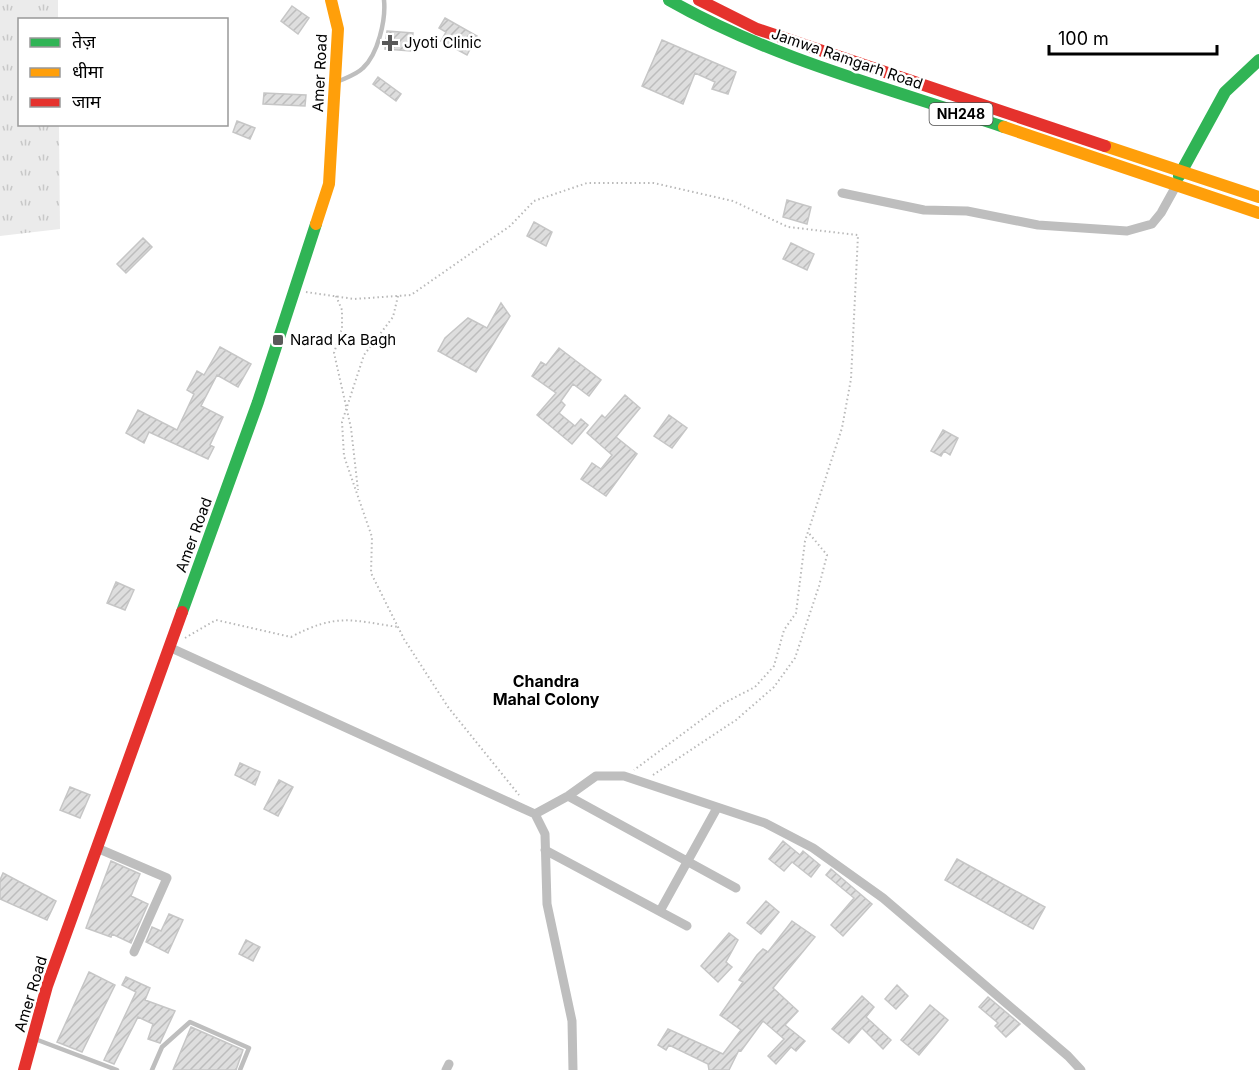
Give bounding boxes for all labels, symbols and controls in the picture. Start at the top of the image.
legend [18,18,228,126]
scale bar [1049,18,1217,56]
street label: Jamwa Ramgarh Road [769,24,925,93]
text: 100 m [1058,28,1109,49]
text: तेज़ [72,31,96,52]
street label: Amer Road [308,33,331,113]
place label: Jyoti Clinic [404,33,482,52]
marker: Jyoti Clinic [381,34,399,52]
text: धीमा [72,61,103,82]
text: जाम [72,91,102,112]
road number: NH248 [930,103,992,125]
place label: Narad Ka Bagh [290,330,396,349]
marker: Narad Ka Bagh [271,333,285,347]
street label: Amer Road [171,495,216,575]
district label: Chandra Mahal Colony [493,671,600,709]
street label: Amer Road [10,954,51,1034]

